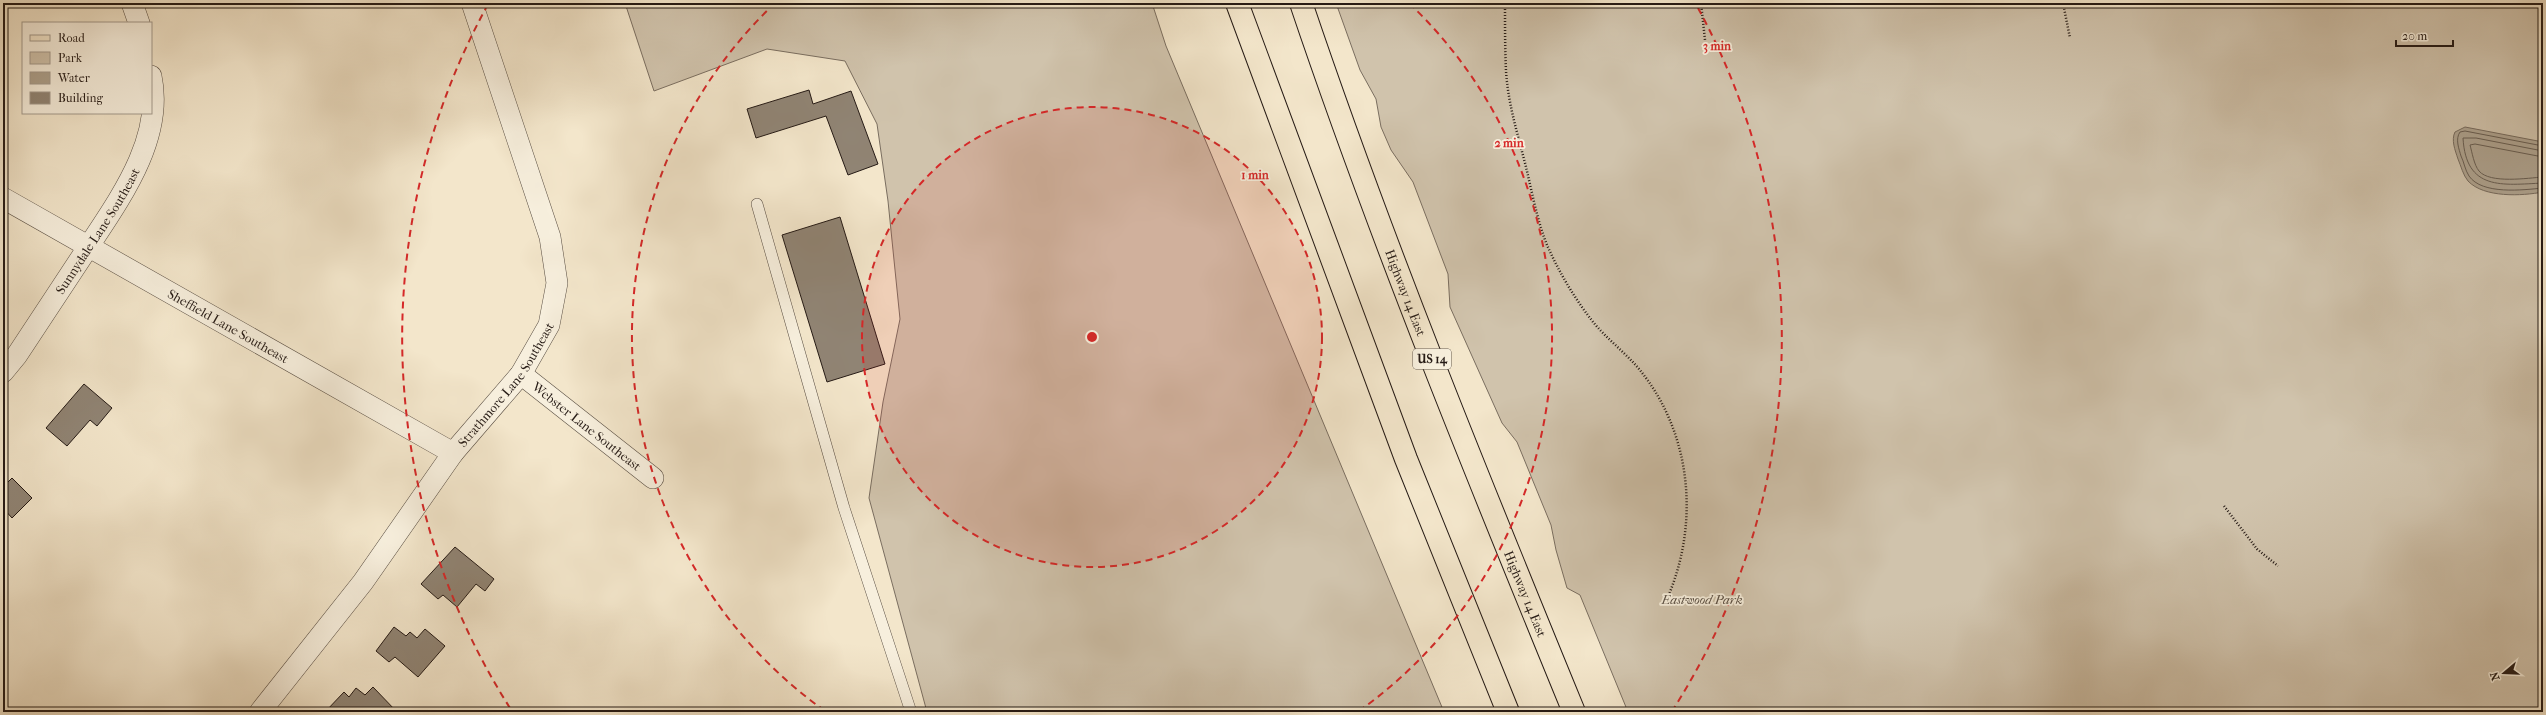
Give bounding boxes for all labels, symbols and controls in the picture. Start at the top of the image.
legend [22,22,152,114]
scale bar [2396,22,2453,48]
text: 20 m [2402,29,2427,43]
text: Road [58,31,85,45]
text: 3 min [1703,39,1732,54]
text: Park [58,51,83,65]
text: Water [57,71,91,85]
text: Building [58,91,103,105]
text: 2 min [1494,136,1525,150]
street label: Sunnydale Lane Southeast [53,165,143,297]
text: 1 min [1241,168,1270,182]
street label: Highway 14 East [1382,247,1429,339]
street label: Sheffield Lane Southeast [165,286,291,366]
street label: Strathmore Lane Southeast [455,319,557,450]
centre of rings [1085,330,1099,344]
road number: US 14 [1413,349,1451,369]
street label: Webster Lane Southeast [528,378,644,474]
street label: Highway 14 East [1501,549,1550,639]
park label: Eastwood Park [1661,592,1743,607]
north arrow [2484,653,2524,693]
text: N [2487,669,2503,682]

